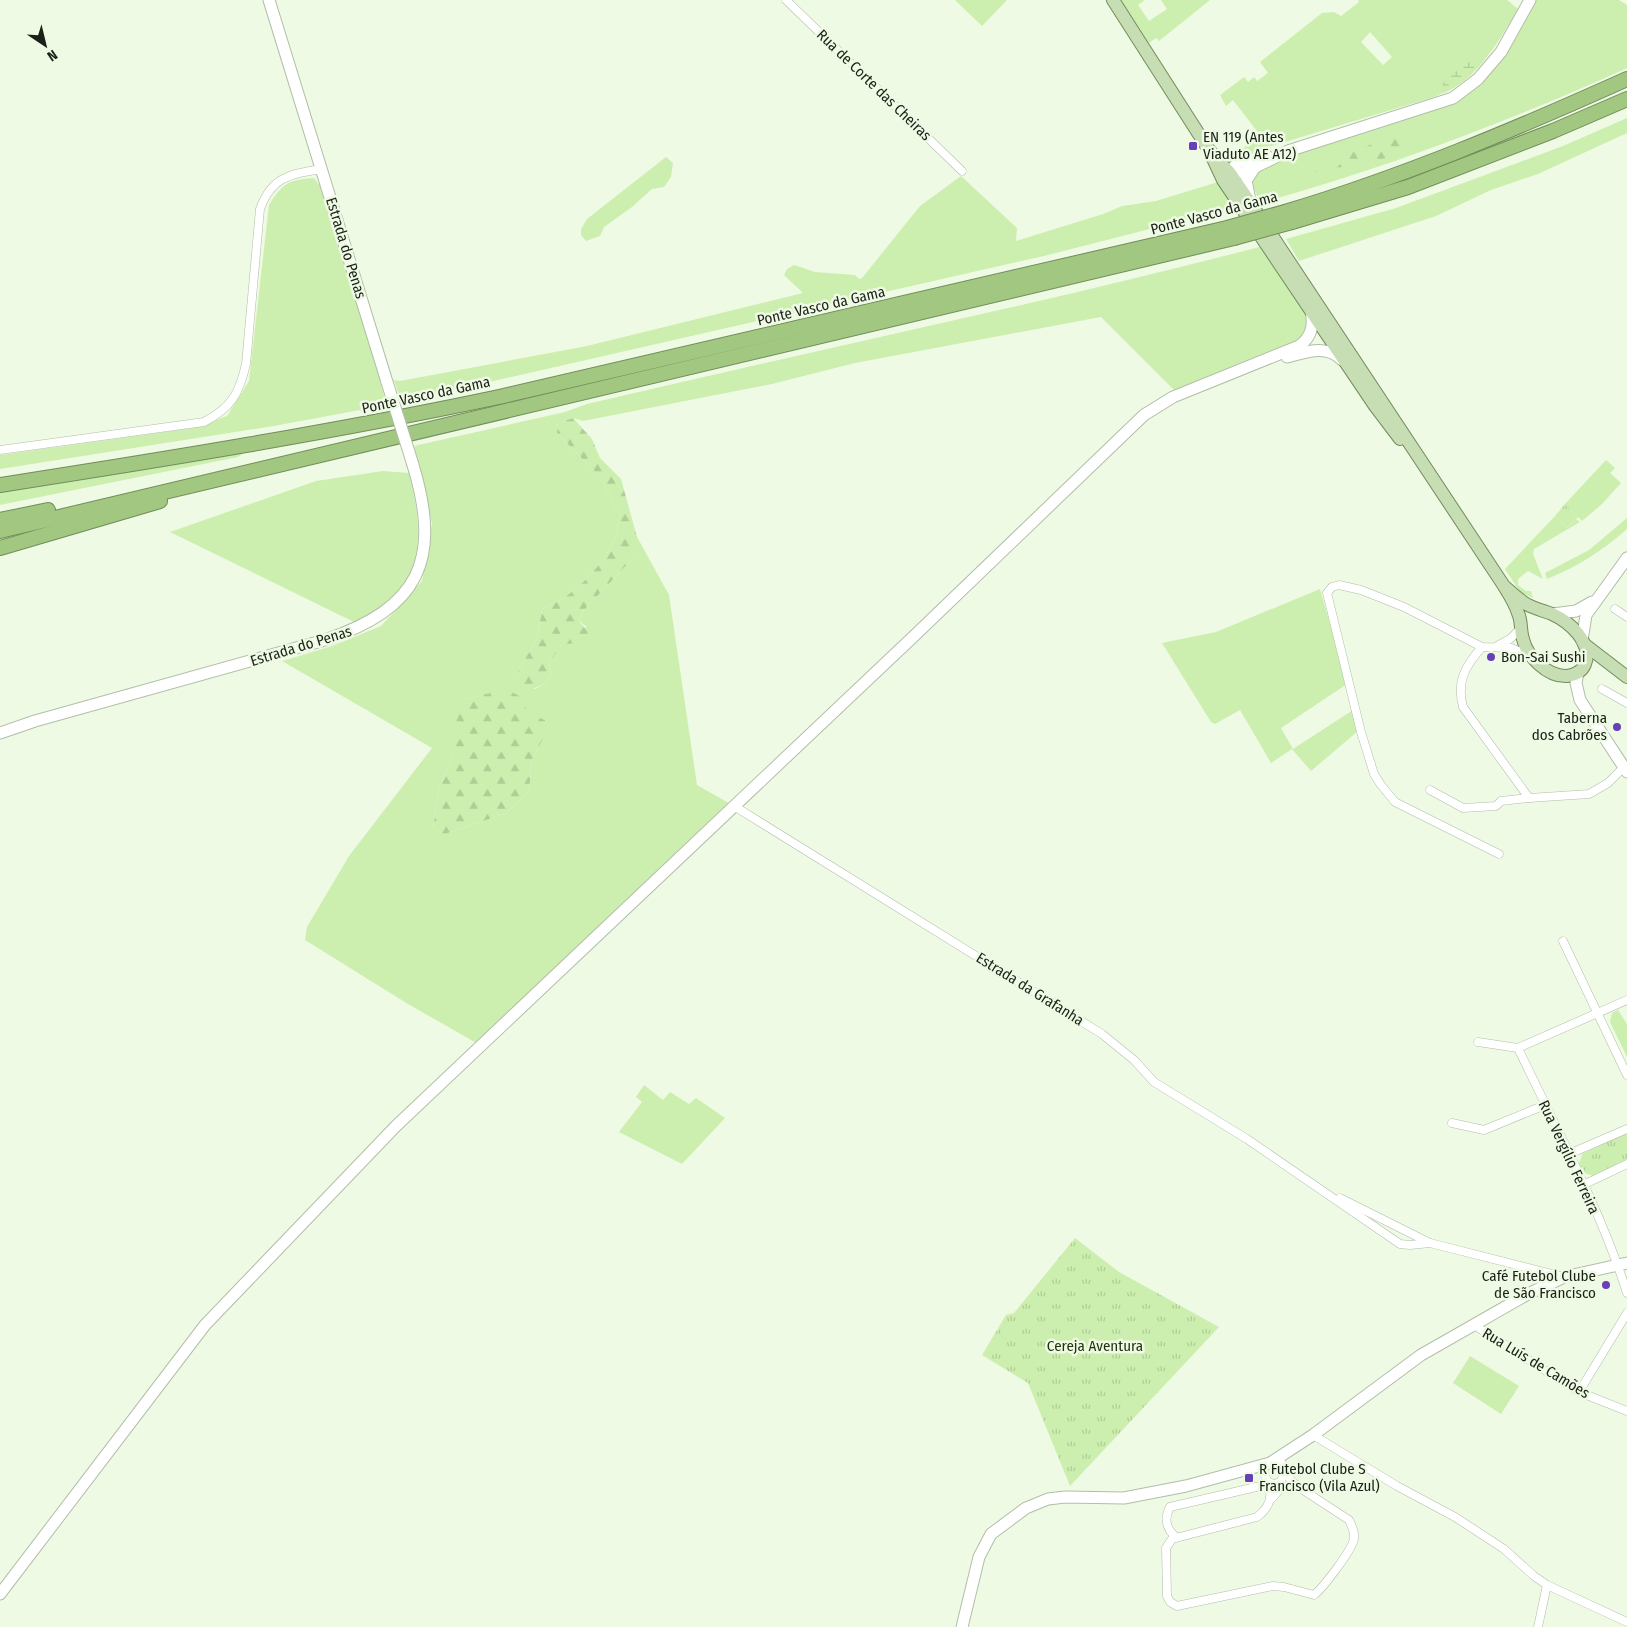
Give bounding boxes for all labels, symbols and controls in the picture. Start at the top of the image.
north arrow [20,20,70,70]
street label: Rua de Corte das Cheiras [813,26,935,144]
text: N [44,46,60,65]
place label: EN 119 (Antes Viaduto AE A12) [1203,128,1296,163]
marker: EN 119 (Antes Viaduto AE A12) [1187,140,1199,152]
street label: Ponte Vasco da Gama [1149,187,1279,239]
street label: Estrada do Penas [322,195,370,301]
street label: Ponte Vasco da Gama [755,283,887,329]
street label: Ponte Vasco da Gama [360,373,492,417]
street label: Estrada do Penas [248,622,354,670]
place label: Bon-Sai Sushi [1501,648,1585,666]
marker: Bon-Sai Sushi [1485,651,1497,663]
place label: Taberna dos Cabrões [1532,709,1607,744]
marker: Taberna dos Cabrões [1611,721,1623,733]
street label: Estrada da Grafanha [973,949,1087,1029]
street label: Rua Vergílio Ferreira [1535,1097,1603,1217]
place label: Café Futebol Clube de São Francisco [1482,1267,1596,1302]
marker: Café Futebol Clube de São Francisco [1600,1279,1612,1291]
street label: Rua Luís de Camões [1479,1324,1593,1402]
park label: Cereja Aventura [1047,1337,1143,1355]
place label: R Futebol Clube S Francisco (Vila Azul) [1259,1460,1380,1495]
marker: R Futebol Clube S Francisco (Vila Azul) [1243,1472,1255,1484]

